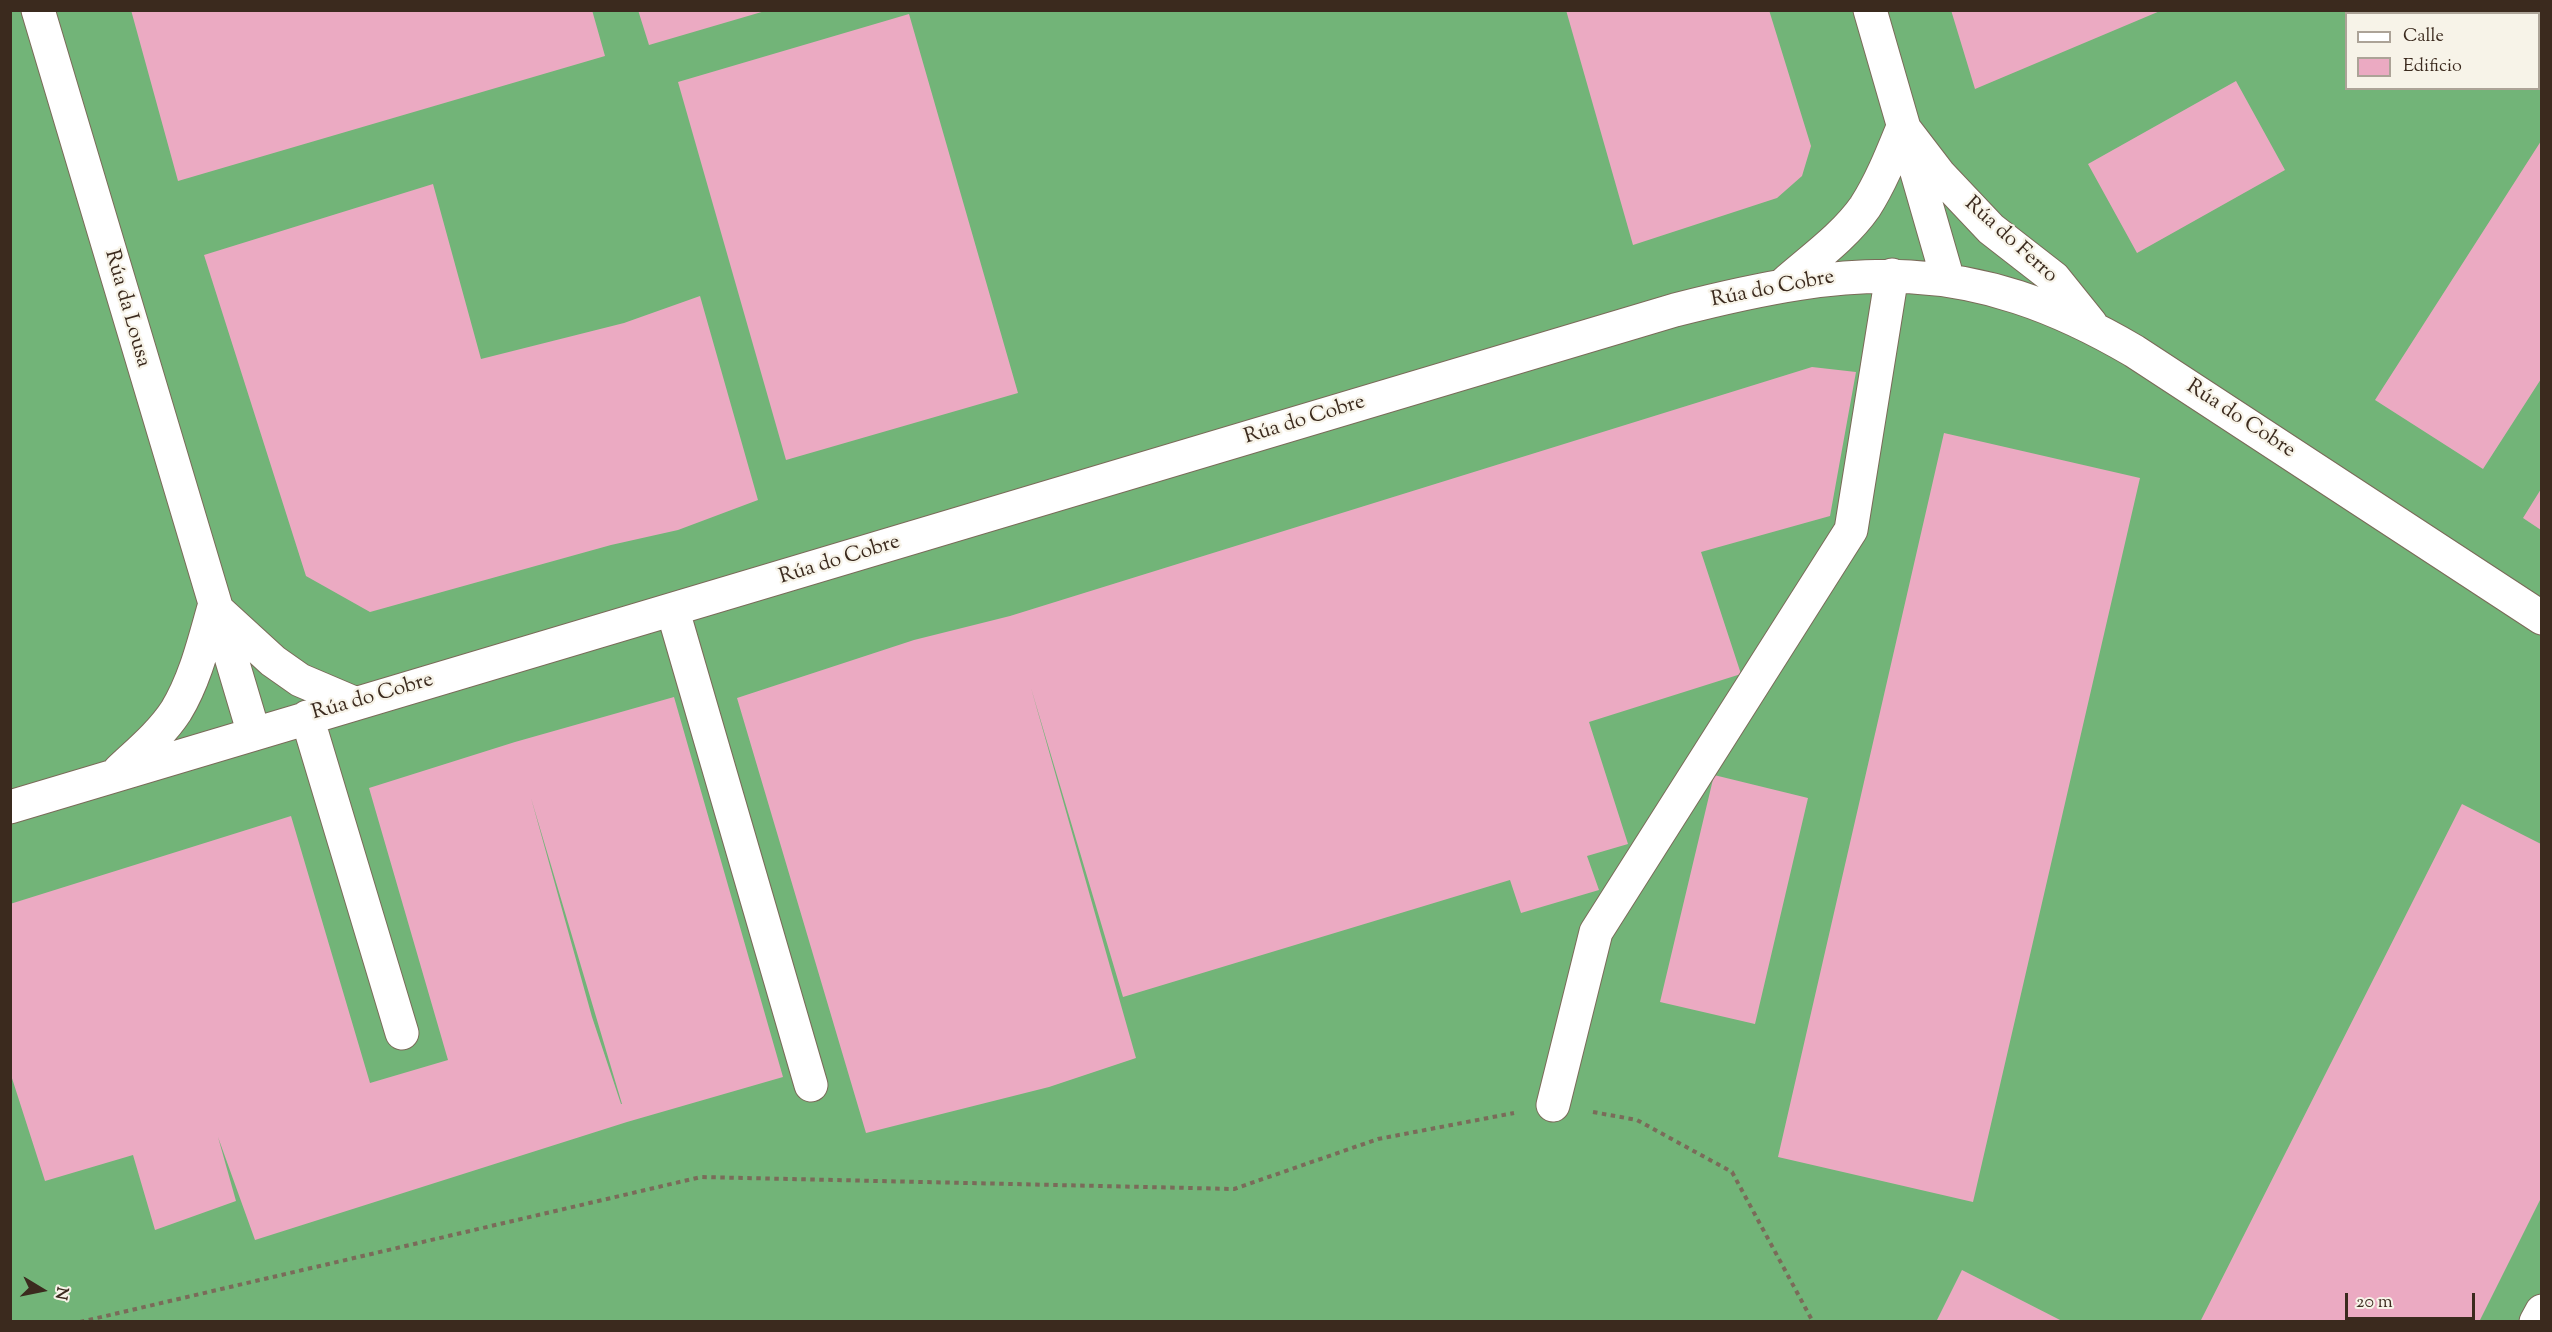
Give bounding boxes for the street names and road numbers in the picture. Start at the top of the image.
street label: Rúa do Ferro [1958,193,2062,289]
street label: Rúa da Lousa [97,247,155,371]
street label: Rúa do Cobre [1709,266,1837,314]
street label: Rúa do Cobre [2181,375,2299,465]
street label: Rúa do Cobre [1242,391,1368,451]
street label: Rúa do Cobre [777,531,903,591]
street label: Rúa do Cobre [309,669,437,727]

